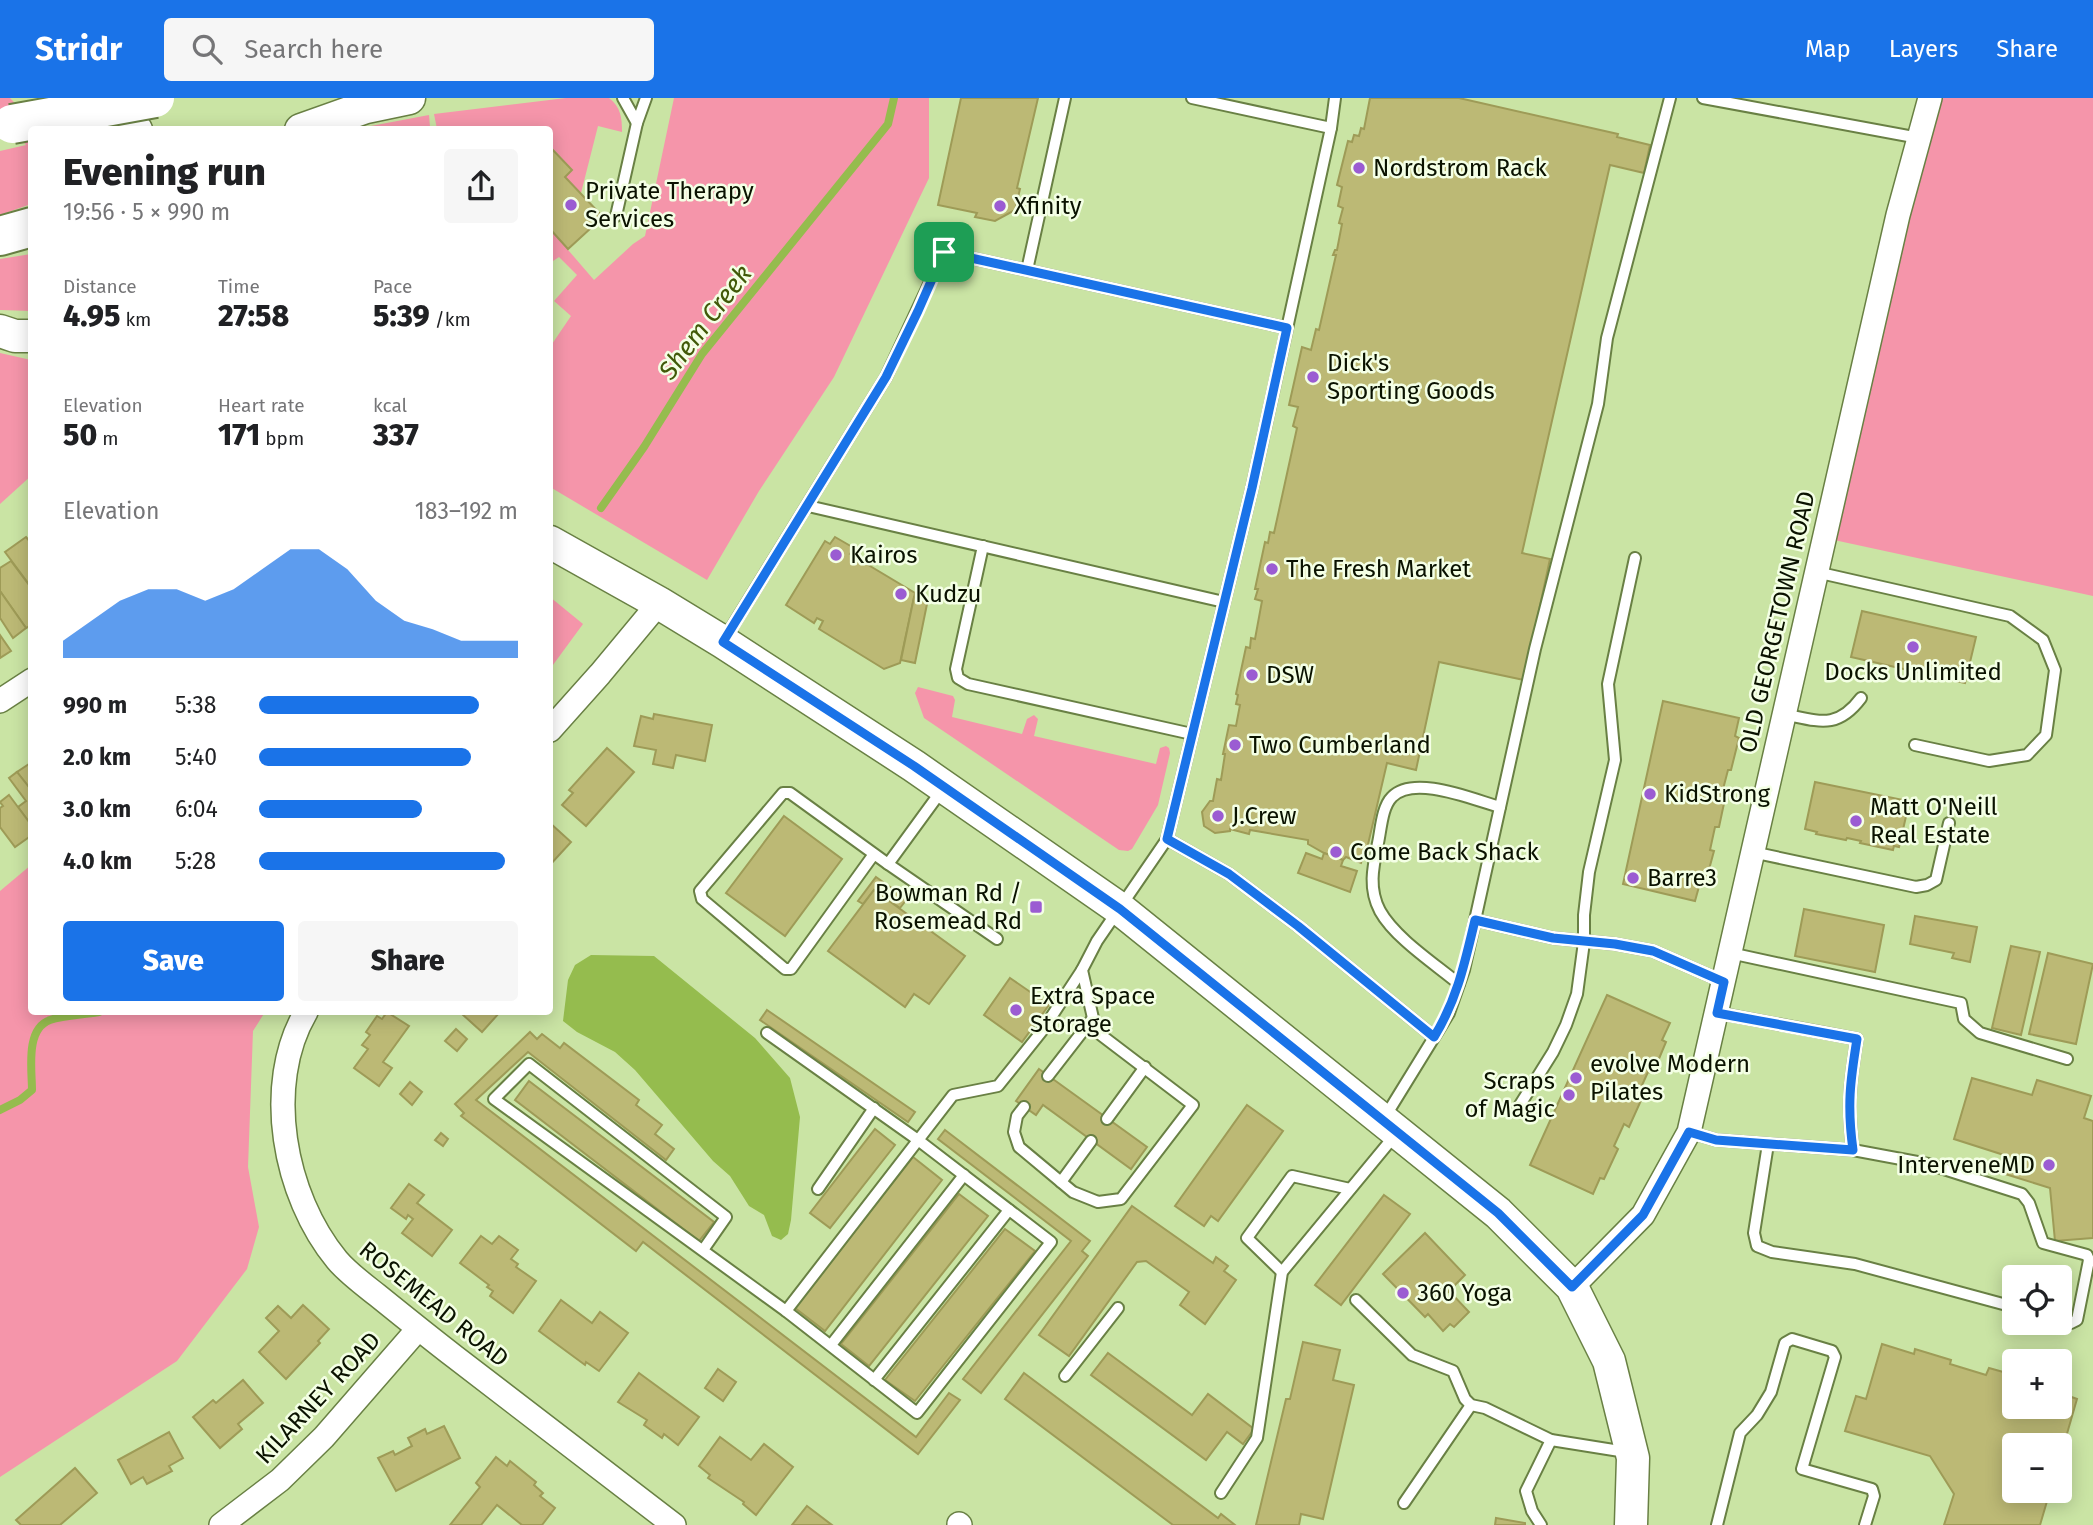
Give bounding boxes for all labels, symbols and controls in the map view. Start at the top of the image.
search box [164,18,654,81]
text: Stridr [35,29,122,69]
icon: search [188,30,226,68]
text: Search here [244,34,383,65]
text: Map [1805,35,1851,63]
text: Layers [1889,35,1958,63]
text: Share [1996,35,2058,63]
text: Evening run [63,149,266,195]
button: share [444,149,518,223]
place label: Nordstrom Rack [1373,154,1547,182]
marker: Nordstrom Rack [1351,160,1367,176]
place label: Private Therapy Services [585,177,754,233]
place label: Xfinity [1014,192,1082,220]
marker: Private Therapy Services [563,197,579,213]
text: 19:56 · 5 × 990 m [63,198,230,226]
marker: Xfinity [992,198,1008,214]
pin [914,222,974,282]
icon: arrive [925,233,963,271]
water label: Shem Creek [652,259,759,387]
text: Distance [63,275,137,298]
text: Time [218,275,260,298]
text: Pace [373,275,412,298]
text: 4.95 [63,298,120,334]
text: 27:58 [218,298,289,334]
text: 5:39 [373,298,430,334]
text: km [120,308,151,331]
text: /km [430,308,471,331]
place label: Dick's Sporting Goods [1327,349,1495,405]
marker: Dick's Sporting Goods [1305,369,1321,385]
text: Elevation [63,394,143,417]
text: Heart rate [218,394,305,417]
text: kcal [373,394,407,417]
text: 50 [63,417,97,453]
text: 171 [218,417,260,453]
text: 337 [373,417,419,453]
text: m [97,427,119,450]
text: bpm [260,427,304,450]
street label: OLD GEORGETOWN ROAD [1733,488,1821,756]
text: Elevation [63,497,159,525]
text: 183–192 m [415,497,518,525]
place label: Kairos [850,541,918,569]
marker: Kairos [828,547,844,563]
place label: The Fresh Market [1286,555,1471,583]
marker: The Fresh Market [1264,561,1280,577]
place label: Kudzu [915,580,981,608]
marker: Kudzu [893,586,909,602]
marker: Docks Unlimited [1905,639,1921,655]
place label: Docks Unlimited [1824,658,2002,686]
place label: DSW [1266,661,1314,689]
marker: DSW [1244,667,1260,683]
text: 990 m [63,691,127,719]
text: 5:38 [175,691,216,719]
place label: Two Cumberland [1249,731,1431,759]
marker: Two Cumberland [1227,737,1243,753]
text: 2.0 km [63,743,131,771]
text: 5:40 [175,743,217,771]
place label: KidStrong [1664,780,1771,808]
marker: KidStrong [1642,786,1658,802]
place label: Matt O'Neill Real Estate [1870,793,1998,849]
text: 3.0 km [63,795,131,823]
text: 6:04 [175,795,218,823]
place label: J.Crew [1232,802,1297,830]
marker: J.Crew [1210,808,1226,824]
marker: Matt O'Neill Real Estate [1848,813,1864,829]
place label: Come Back Shack [1350,838,1539,866]
marker: Come Back Shack [1328,844,1344,860]
text: 4.0 km [63,847,132,875]
text: 5:28 [175,847,216,875]
place label: Barre3 [1647,864,1717,892]
marker: Barre3 [1625,870,1641,886]
place label: Bowman Rd / Rosemead Rd [874,879,1022,935]
marker: Bowman Rd / Rosemead Rd [1028,899,1044,915]
button: Save [63,921,284,1001]
button: Share [298,921,518,1001]
place label: Extra Space Storage [1030,982,1155,1038]
marker: Extra Space Storage [1008,1002,1024,1018]
place label: evolve Modern Pilates [1590,1050,1750,1106]
place label: Scraps of Magic [1464,1067,1555,1123]
marker: evolve Modern Pilates [1568,1070,1584,1086]
marker: Scraps of Magic [1561,1087,1577,1103]
place label: InterveneMD [1897,1151,2035,1179]
marker: InterveneMD [2041,1157,2057,1173]
street label: ROSEMEAD ROAD [354,1235,514,1373]
map controls [2002,1265,2072,1503]
button: locate [2002,1265,2072,1335]
place label: 360 Yoga [1417,1279,1512,1307]
marker: 360 Yoga [1395,1285,1411,1301]
street label: KILARNEY ROAD [250,1326,386,1470]
button: + [2002,1349,2072,1419]
button: − [2002,1433,2072,1503]

